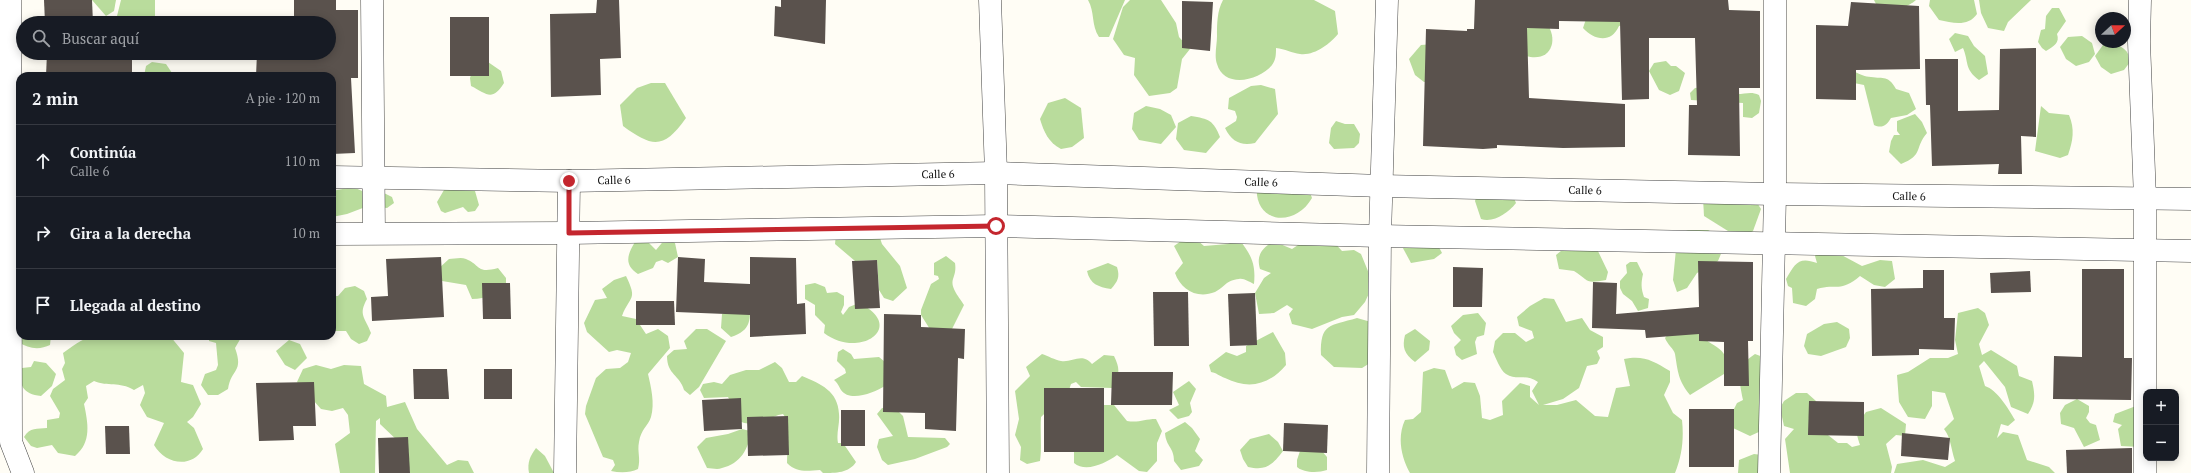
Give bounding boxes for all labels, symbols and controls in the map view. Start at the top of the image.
north arrow [2095,12,2131,48]
search box [16,16,336,60]
icon: search [30,27,52,49]
text: Buscar aquí [62,28,139,48]
text: 2 min [32,87,79,110]
text: A pie · 120 m [246,89,320,107]
text: Continúa [70,142,136,162]
icon: ahead [32,150,54,172]
text: 110 m [285,152,320,170]
text: Calle 6 [70,162,109,180]
street label: Calle 6 [921,167,955,181]
route end [560,172,578,190]
street label: Calle 6 [597,173,631,187]
street label: Calle 6 [1244,174,1278,190]
street label: Calle 6 [1568,183,1602,197]
street label: Calle 6 [1892,189,1926,203]
route start [987,217,1005,235]
icon: right [32,222,54,244]
text: Gira a la derecha [70,223,191,243]
text: 10 m [292,224,320,242]
icon: arrive [32,294,54,316]
text: Llegada al destino [70,295,201,315]
map controls [2143,389,2179,461]
button: + [2143,389,2179,425]
button: − [2143,425,2179,461]

